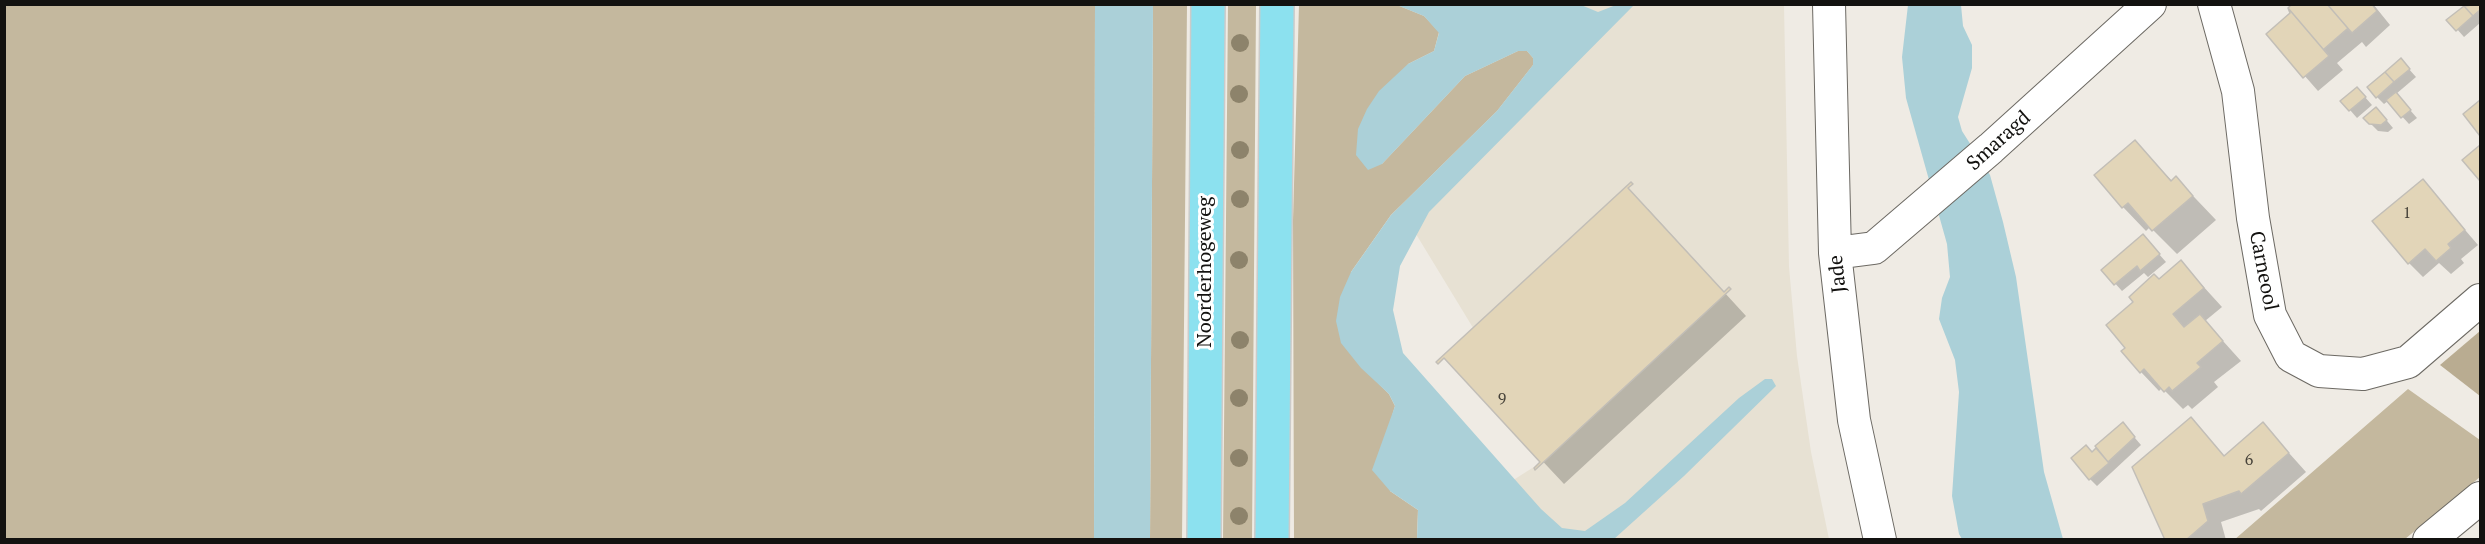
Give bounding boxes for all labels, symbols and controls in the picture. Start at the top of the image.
street label: Smaragd [1962,106,2036,176]
street label: Noorderhogeweg [1193,196,1217,348]
house number: 1 [2403,203,2411,223]
street label: Carneool [2244,229,2282,313]
street label: Jade [1824,254,1852,294]
house number: 9 [1498,389,1506,409]
house number: 6 [2245,450,2253,470]

